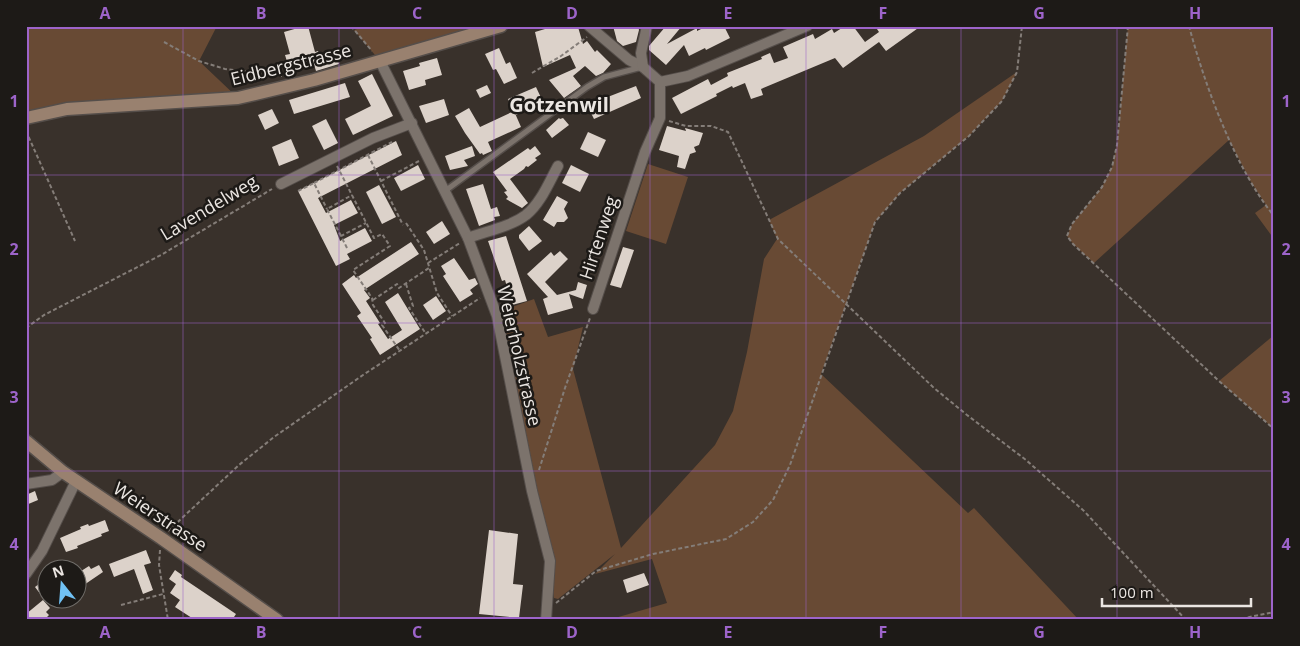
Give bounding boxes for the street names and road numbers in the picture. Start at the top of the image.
street label: Eidbergstrasse [228,37,354,91]
street label: Lavendelweg [156,169,262,246]
street label: Hirtenweg [573,193,623,283]
street label: Weierholzstrasse [492,283,548,428]
street label: Weierstrasse [109,476,212,556]

